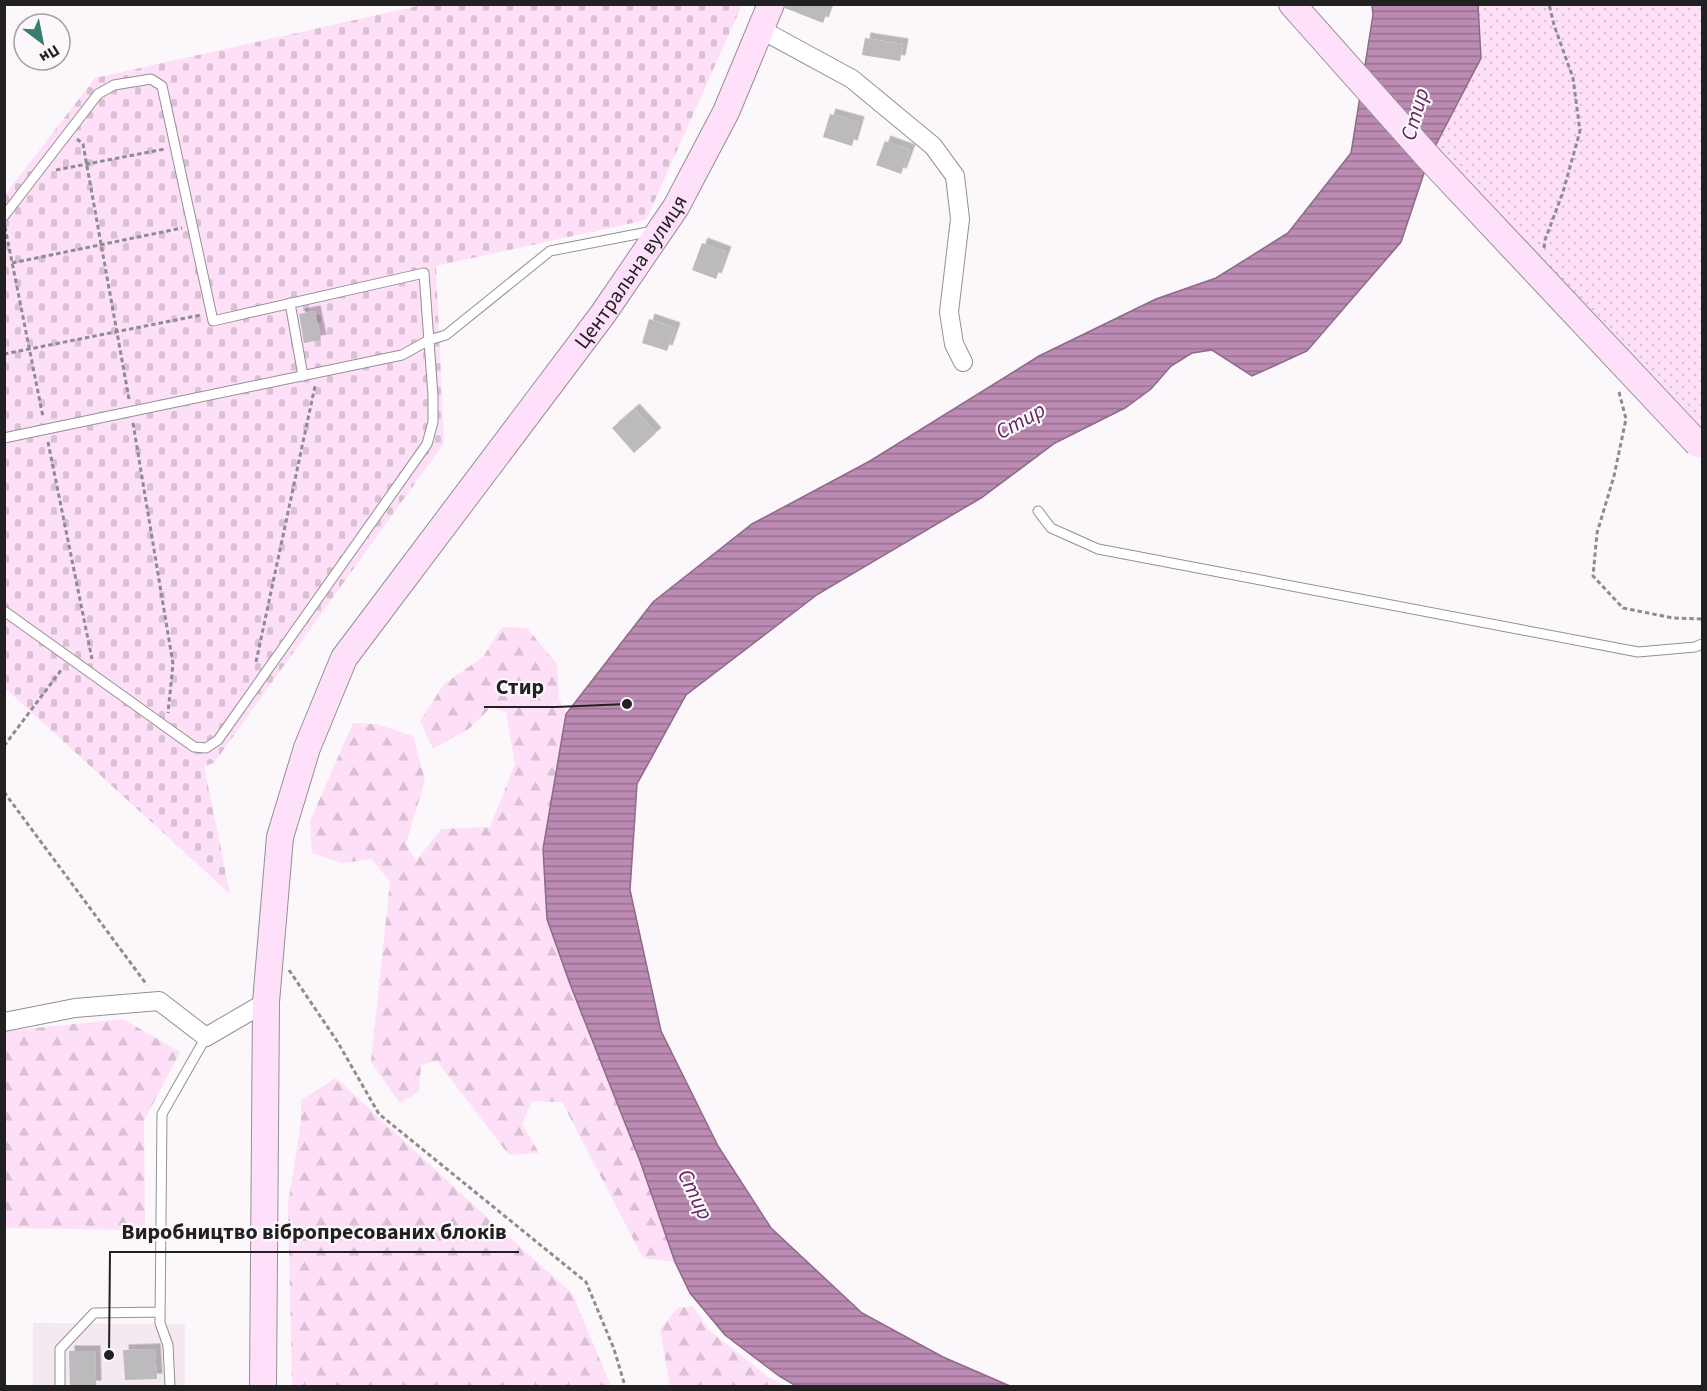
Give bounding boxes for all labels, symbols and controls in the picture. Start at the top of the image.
north arrow [12,12,72,72]
text: Пн [35,39,64,68]
water label: Стир [1392,84,1438,144]
street label: Центральна вулиця [567,190,695,355]
water label: Стир [990,394,1051,448]
callout: Стир [484,667,556,707]
text: Стир [496,671,544,703]
water label: Стир [669,1164,721,1225]
callout: Виробництво вібропресованих блоків [110,1212,519,1252]
text: Виробництво вібропресованих блоків [121,1216,507,1248]

